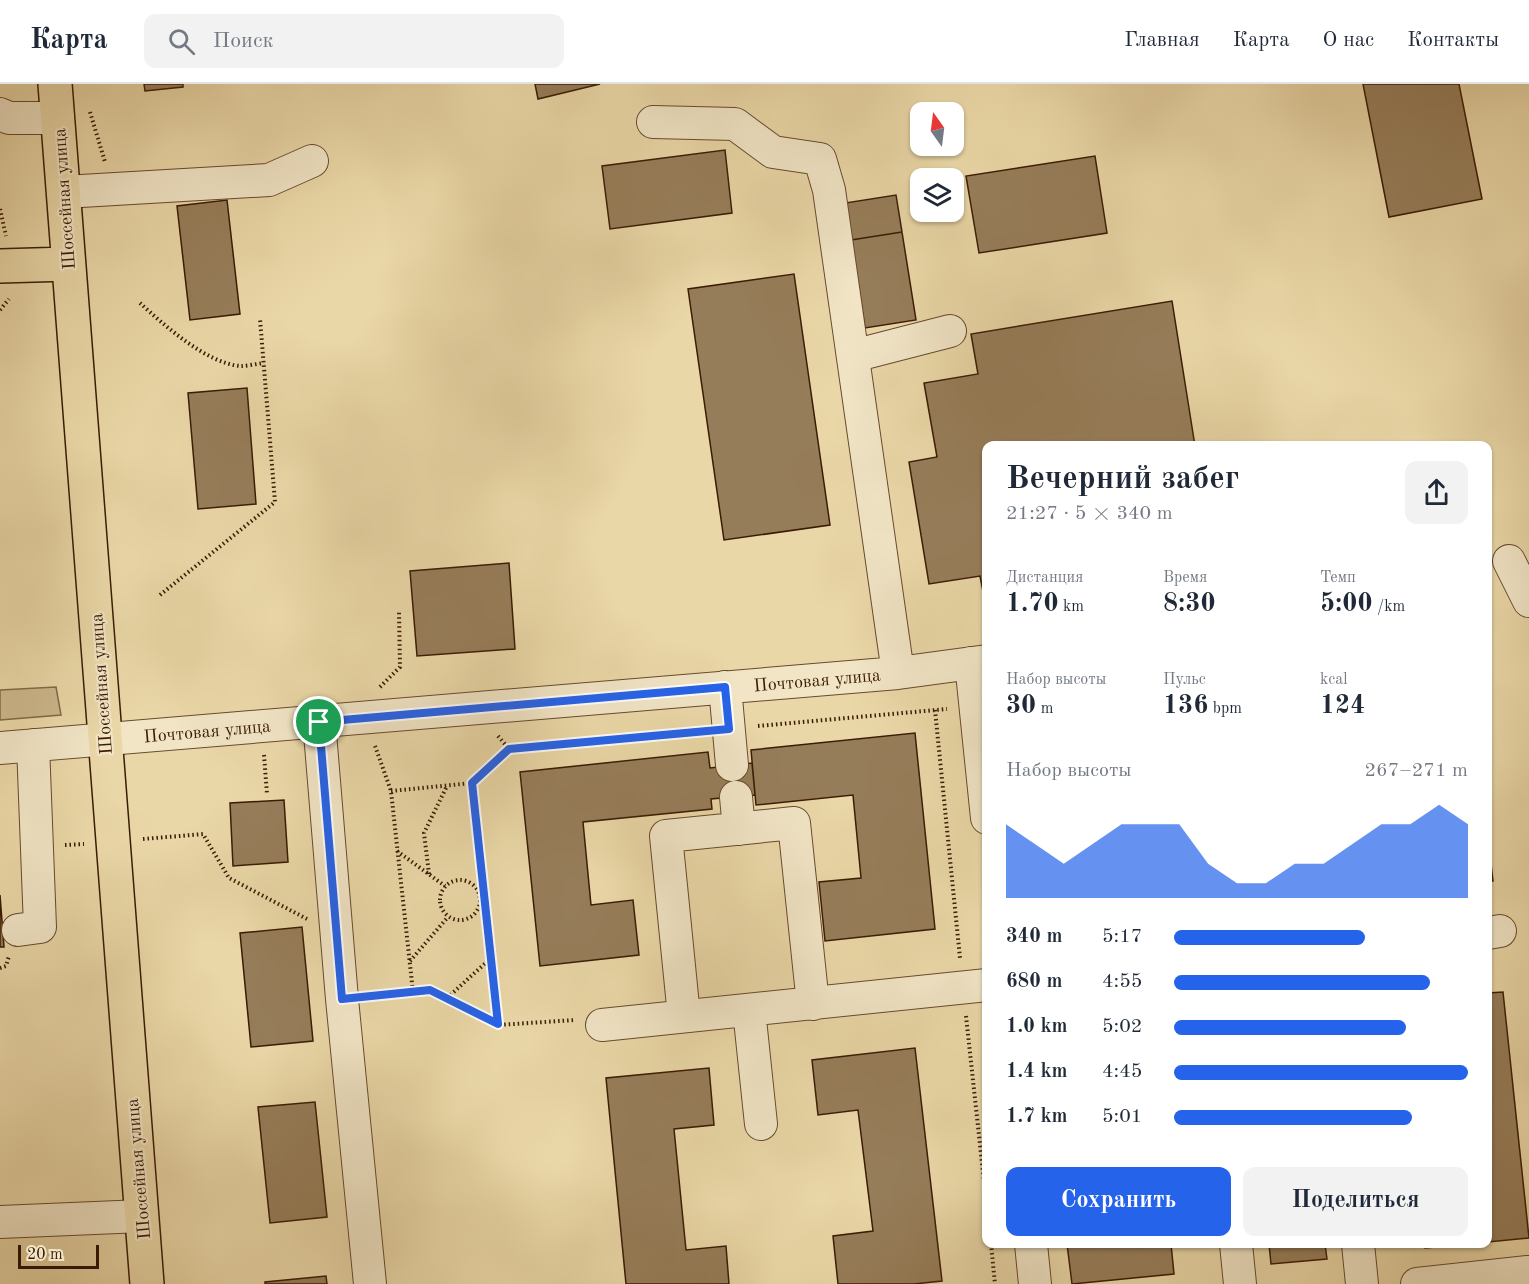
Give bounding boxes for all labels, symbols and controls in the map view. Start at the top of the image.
search box [144,14,564,68]
icon: search [165,25,198,58]
text: Карта [30,27,108,55]
text: Поиск [213,30,274,52]
text: Главная [1124,30,1200,51]
text: Карта [1233,30,1290,51]
text: О нас [1323,30,1374,51]
text: Контакты [1407,30,1499,51]
north arrow [910,102,964,156]
map controls [910,102,964,222]
street label: Шоссейная улица [51,128,79,270]
button: layers [910,168,964,222]
button: share [1405,461,1468,524]
text: Вечерний забег [1006,463,1239,496]
text: 21:27 · 5 × 340 m [1006,504,1173,524]
text: Дистанция [1006,570,1083,586]
text: Время [1163,570,1207,586]
text: Темп [1320,570,1356,586]
text: 1.70 [1006,591,1059,617]
text: 8:30 [1163,591,1216,617]
text: 5:00 [1320,591,1373,617]
text: km [1059,599,1084,615]
text: /km [1373,599,1405,615]
street label: Шоссейная улица [88,613,116,755]
street label: Почтовая улица [753,666,881,696]
text: Набор высоты [1006,672,1106,688]
text: Пульс [1163,672,1206,688]
text: kcal [1320,672,1348,688]
text: 30 [1006,693,1036,719]
text: 136 [1163,693,1208,719]
text: 124 [1320,693,1365,719]
pin [293,696,344,747]
text: m [1036,701,1053,717]
text: bpm [1208,701,1242,717]
icon: arrive [302,705,335,738]
street label: Почтовая улица [143,717,271,747]
text: Набор высоты [1006,761,1132,781]
text: 267–271 m [1365,761,1468,781]
text: 340 m [1006,927,1062,947]
text: 5:17 [1102,927,1142,947]
text: 680 m [1006,972,1062,992]
text: 4:55 [1102,972,1142,992]
text: 1.0 km [1006,1017,1068,1037]
text: 5:02 [1102,1017,1142,1037]
text: 1.4 km [1006,1062,1068,1082]
text: 4:45 [1102,1062,1142,1082]
street label: Шоссейная улица [124,1097,154,1240]
text: 1.7 km [1006,1107,1068,1127]
text: 5:01 [1102,1107,1142,1127]
button: Сохранить [1006,1167,1231,1236]
button: Поделиться [1243,1167,1468,1236]
scale bar [18,1242,99,1270]
text: 20 m [27,1247,63,1263]

